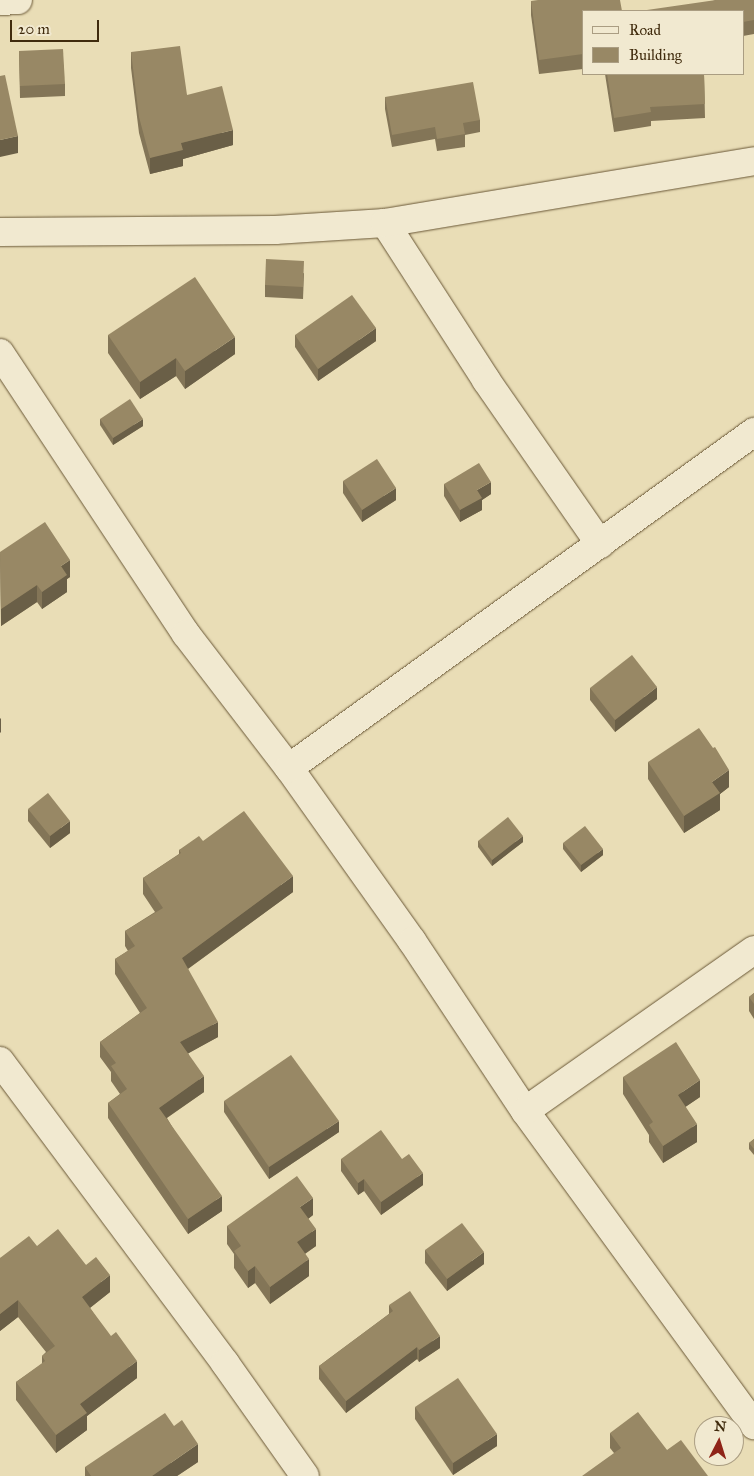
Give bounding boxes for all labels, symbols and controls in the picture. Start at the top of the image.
scale bar [12,10,101,42]
legend [582,10,744,75]
text: 20 m [18,20,50,38]
text: Road [629,21,661,39]
text: Building [629,46,682,64]
north arrow [694,1416,744,1466]
text: N [714,1418,727,1436]

